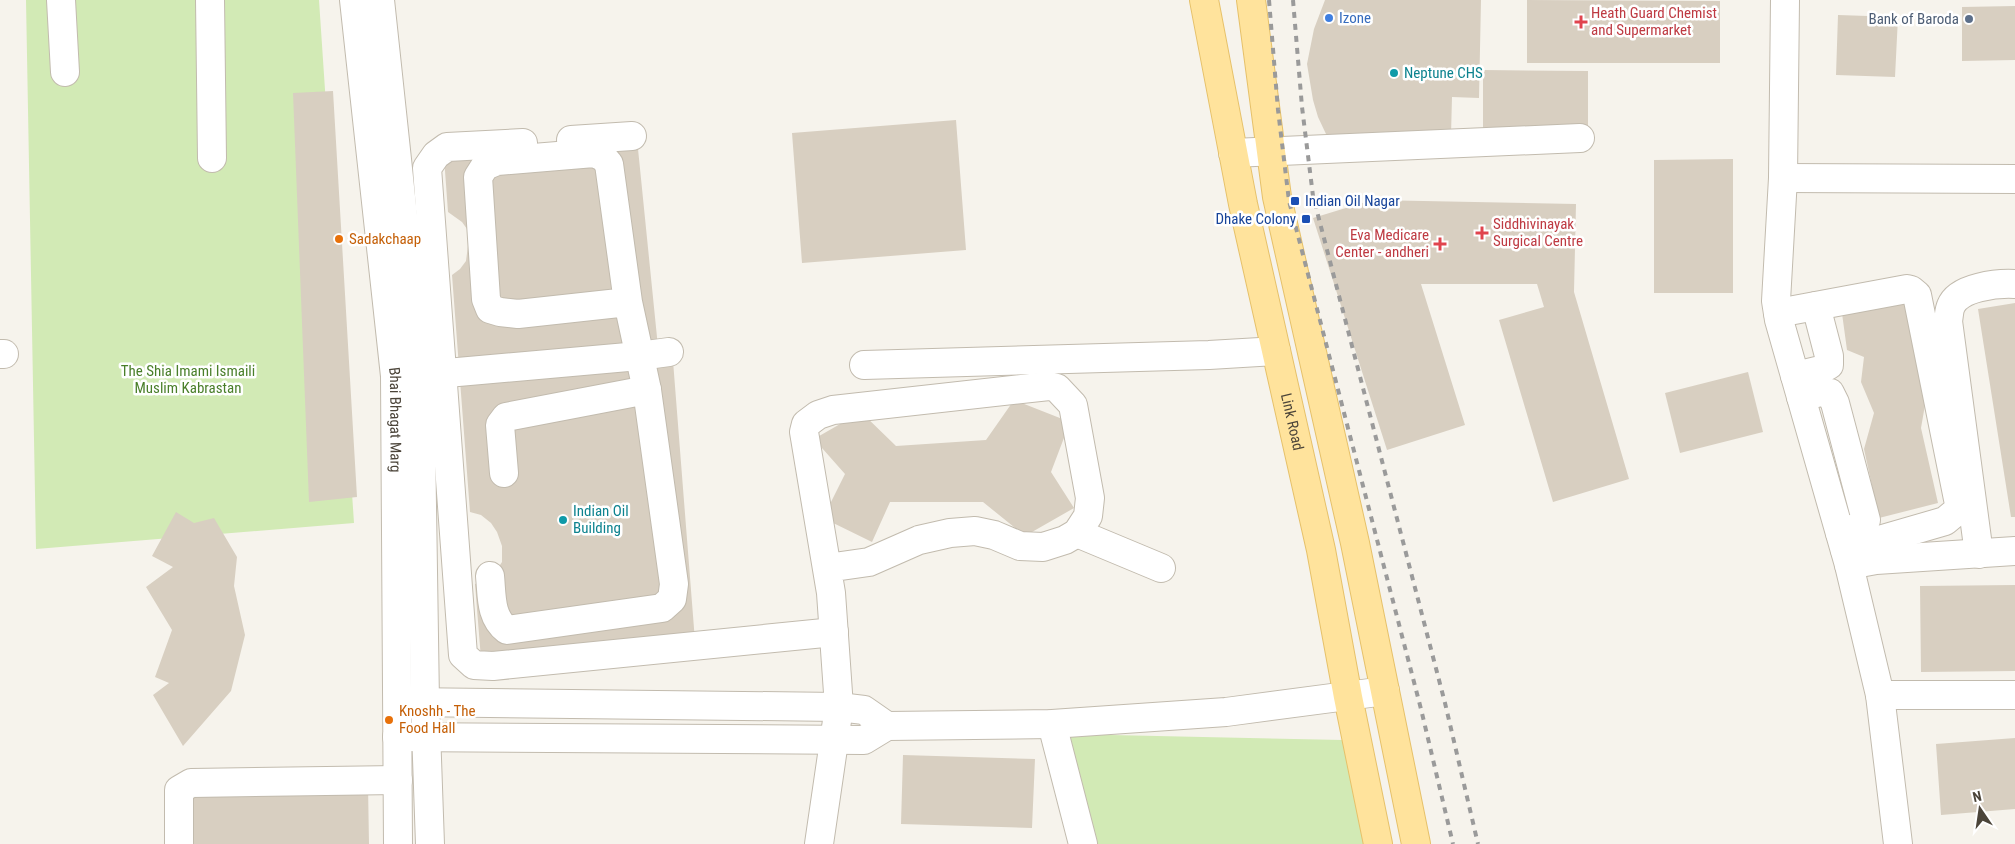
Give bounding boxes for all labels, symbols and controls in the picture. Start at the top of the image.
place label: Heath Guard Chemist and Supermarket [1591,4,1717,39]
place label: Izone [1339,9,1371,27]
place label: Bank of Baroda [1868,10,1959,28]
marker: Izone [1323,12,1335,24]
marker: Bank of Baroda [1963,13,1975,25]
marker: Heath Guard Chemist and Supermarket [1575,16,1587,28]
place label: Neptune CHS [1404,64,1483,82]
marker: Neptune CHS [1388,67,1400,79]
place label: Indian Oil Nagar [1305,192,1400,210]
marker: Indian Oil Nagar [1289,195,1301,207]
place label: Dhake Colony [1215,210,1296,228]
marker: Dhake Colony [1300,213,1312,225]
place label: Siddhivinayak Surgical Centre [1493,215,1583,250]
place label: Eva Medicare Center - andheri [1335,226,1429,261]
marker: Siddhivinayak Surgical Centre [1475,226,1489,240]
place label: Sadakchaap [349,230,421,248]
marker: Sadakchaap [333,233,345,245]
marker: Eva Medicare Center - andheri [1433,237,1447,251]
park label: The Shia Imami Ismaili Muslim Kabrastan [121,362,255,397]
street label: Bhai Bhagat Marg [385,366,405,472]
street label: Link Road [1277,391,1307,452]
place label: Indian Oil Building [573,502,629,537]
marker: Indian Oil Building [557,514,569,526]
place label: Knoshh - The Food Hall [399,702,476,737]
marker: Knoshh - The Food Hall [383,714,395,726]
north arrow [1955,784,2005,834]
text: N [1971,788,1983,805]

